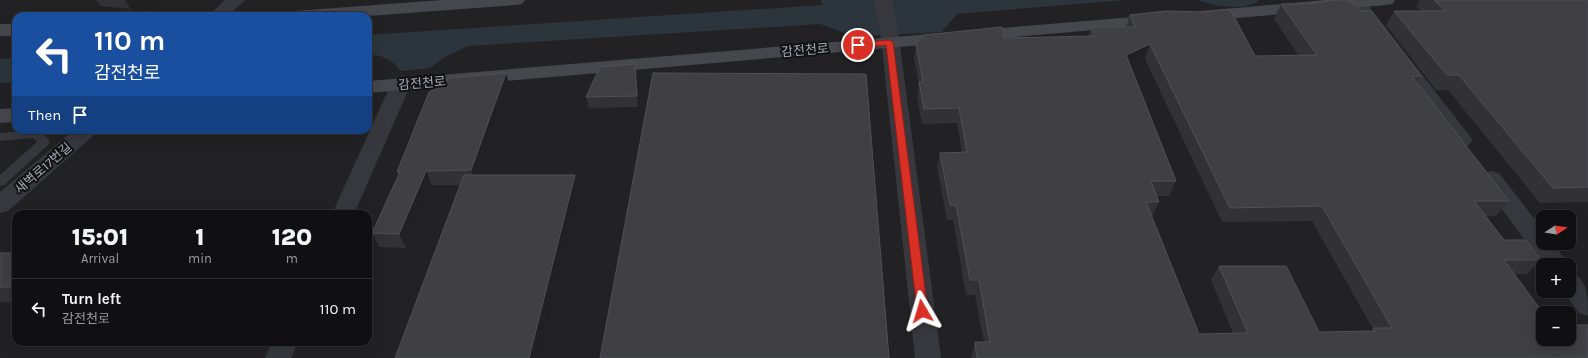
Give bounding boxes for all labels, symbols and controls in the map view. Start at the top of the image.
text: 110 m [94,24,165,57]
icon: left [28,28,80,80]
pin [841,28,875,62]
icon: arrive [847,34,869,56]
street label: 감전천로 [781,40,830,60]
text: 감전천로 [94,62,160,84]
street label: 감전천로 [398,73,447,93]
icon: arrive [69,104,91,126]
text: Then [28,106,61,124]
street label: 새벽로17번길 [12,139,74,197]
north arrow [1536,210,1576,250]
map controls [1536,210,1576,346]
text: 15:01 [72,223,128,251]
text: 1 [195,223,205,251]
text: 120 [272,223,312,251]
text: Arrival [81,251,119,266]
text: min [188,251,212,266]
text: m [286,251,298,266]
button: + [1536,258,1576,298]
text: Turn left [62,290,121,308]
position arrow [901,290,943,332]
icon: left [28,298,50,320]
text: 110 m [320,300,356,318]
button: − [1536,306,1576,346]
text: 감전천로 [62,311,110,326]

